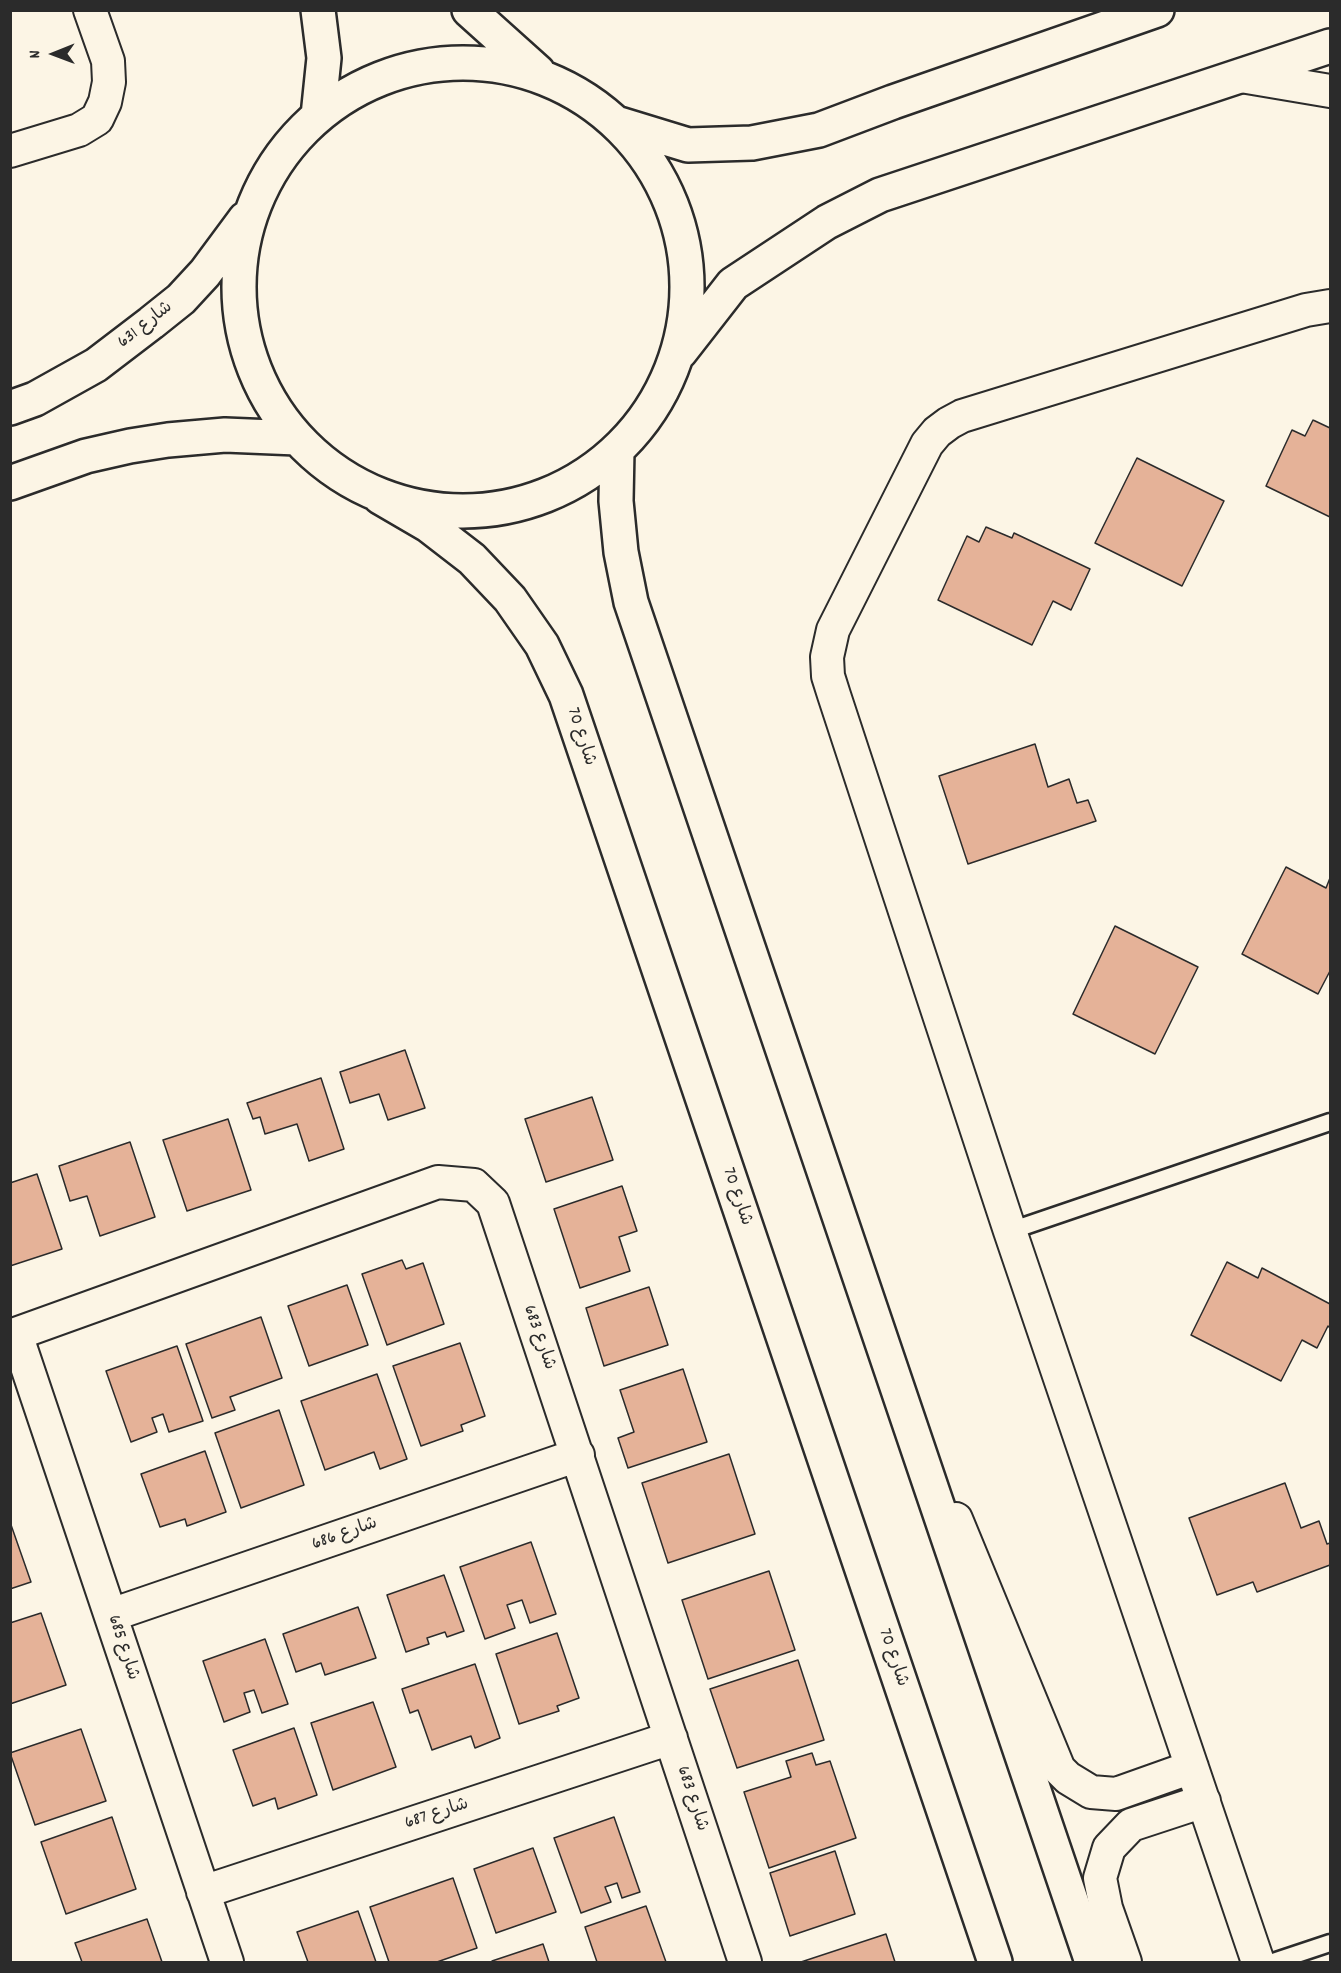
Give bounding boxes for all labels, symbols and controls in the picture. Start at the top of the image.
north arrow [24,24,84,84]
text: N [24,50,47,58]
street label: شارع 631 [114,298,178,354]
street label: شارع 70 [560,705,600,769]
street label: شارع 70 [716,1165,756,1229]
street label: شارع 683 [517,1303,559,1373]
street label: شارع 686 [309,1514,381,1556]
street label: شارع 685 [101,1613,143,1683]
street label: شارع 70 [872,1626,912,1690]
street label: شارع 683 [670,1764,712,1834]
street label: شارع 687 [402,1795,472,1835]

